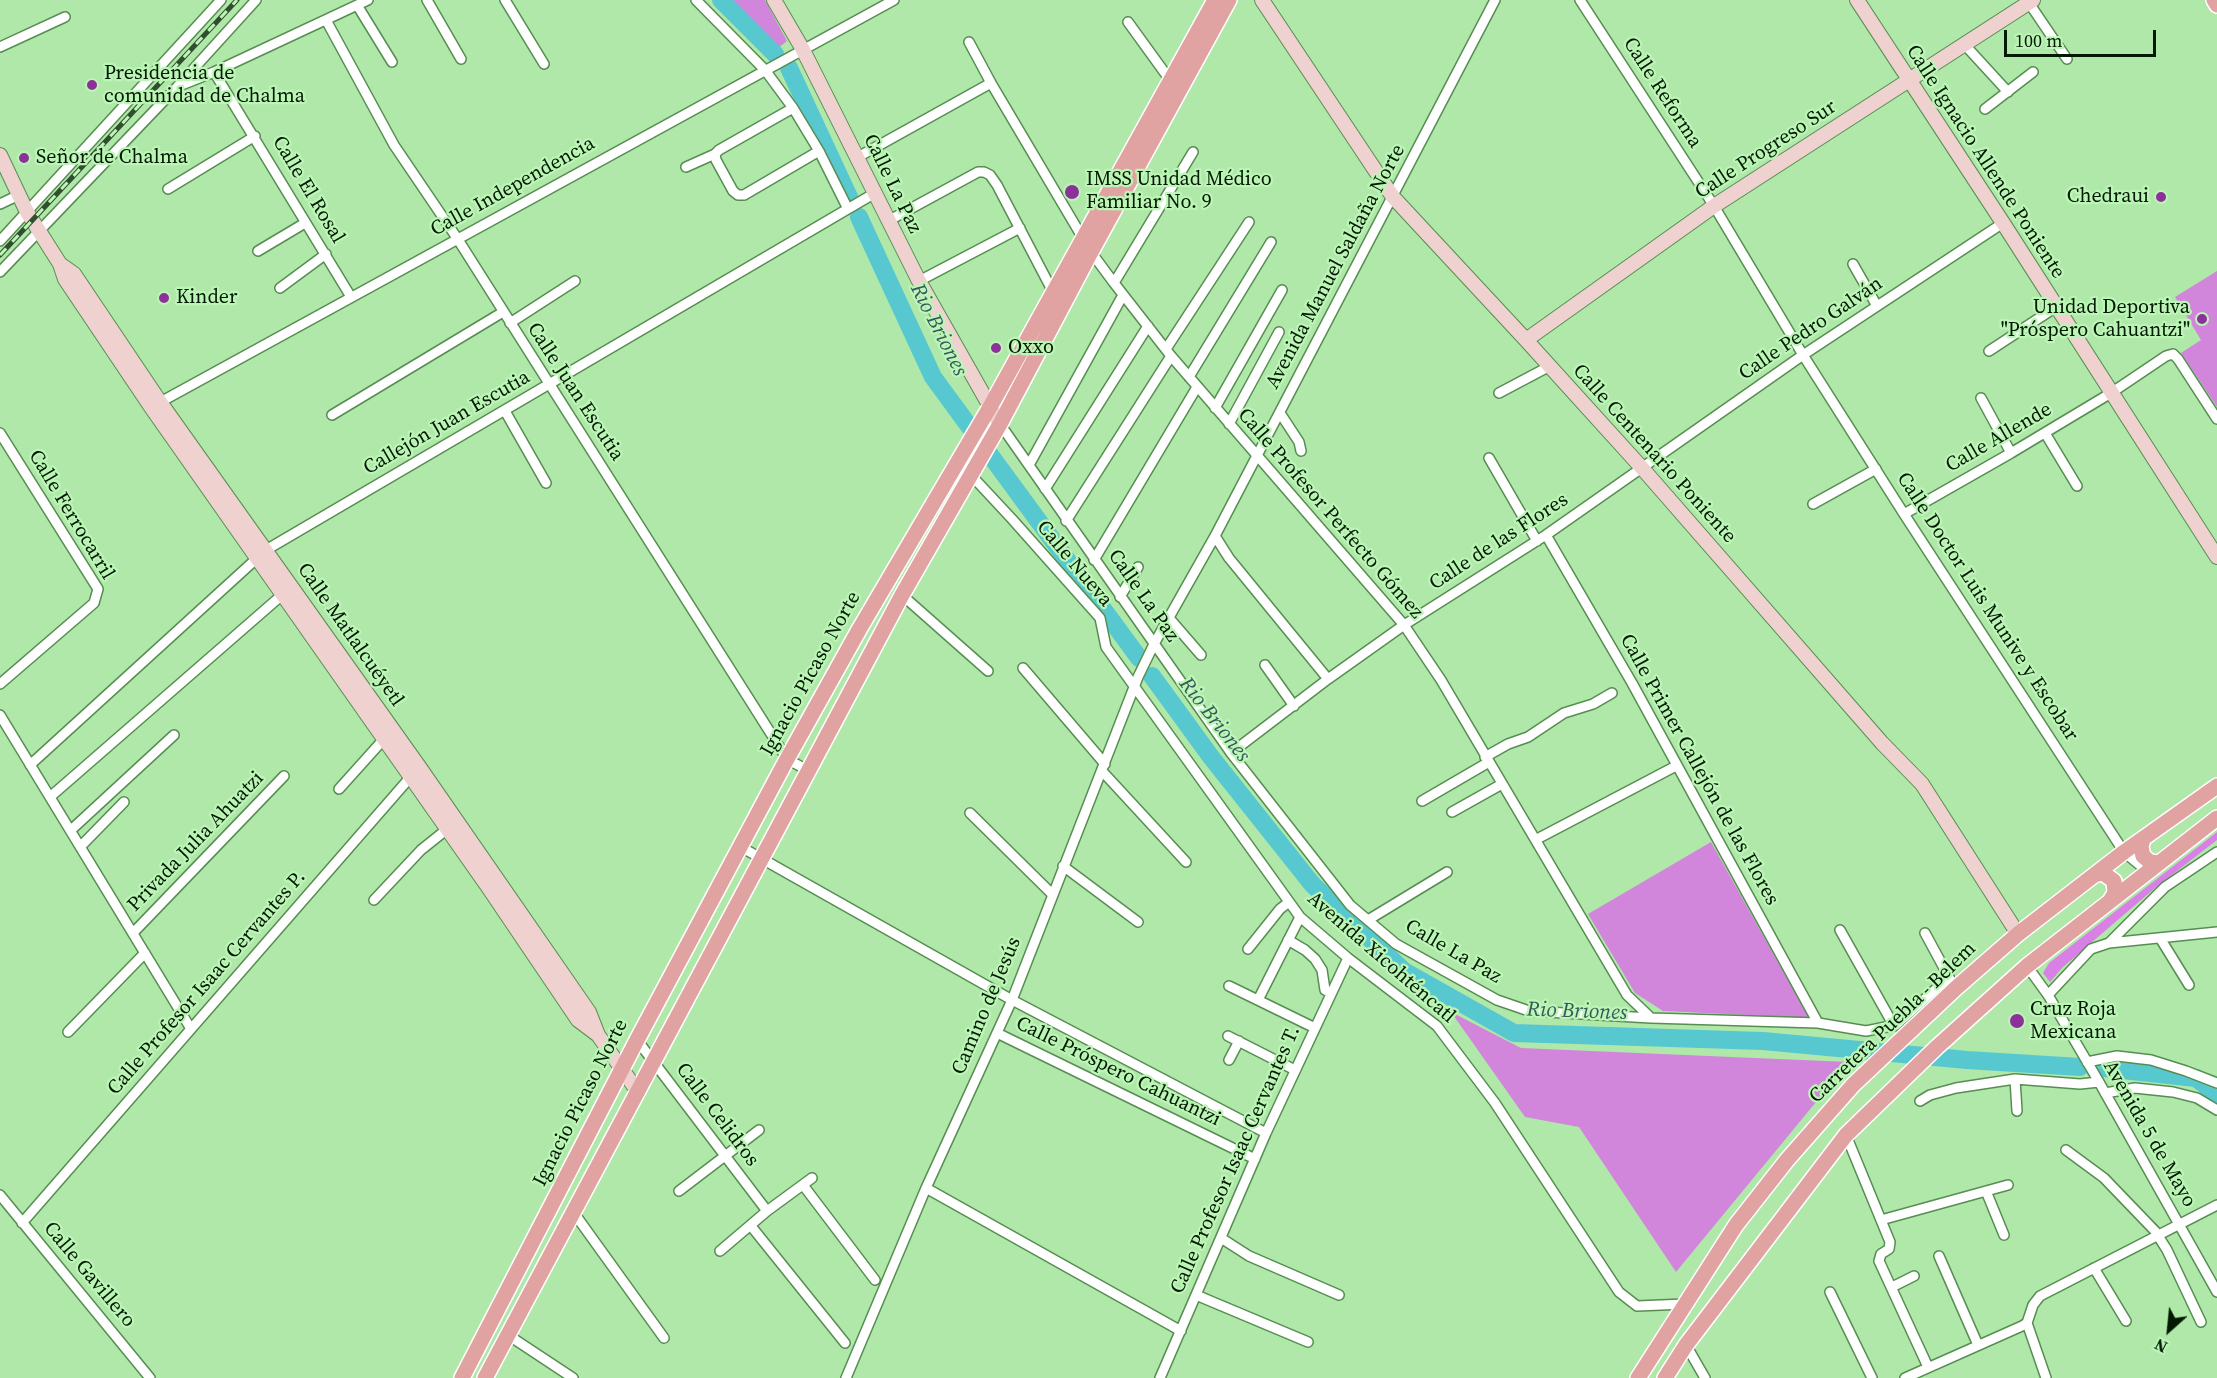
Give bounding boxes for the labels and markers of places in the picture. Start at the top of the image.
place label: Presidencia de comunidad de Chalma [104,62,305,109]
marker: Presidencia de comunidad de Chalma [85,78,99,92]
place label: Señor de Chalma [36,146,188,170]
marker: Señor de Chalma [17,151,31,165]
place label: IMSS Unidad Médico Familiar No. 9 [1086,168,1272,215]
marker: IMSS Unidad Médico Familiar No. 9 [1063,183,1081,201]
place label: Chedraui [2067,185,2149,209]
marker: Chedraui [2154,190,2168,204]
place label: Kinder [176,286,237,310]
marker: Kinder [157,291,171,305]
place label: Unidad Deportiva "Próspero Cahuantzi" [2001,296,2190,343]
marker: Unidad Deportiva "Próspero Cahuantzi" [2195,312,2209,326]
place label: Oxxo [1008,336,1054,360]
marker: Oxxo [989,341,1003,355]
place label: Cruz Roja Mexicana [2030,998,2116,1045]
marker: Cruz Roja Mexicana [2008,1012,2026,1030]

